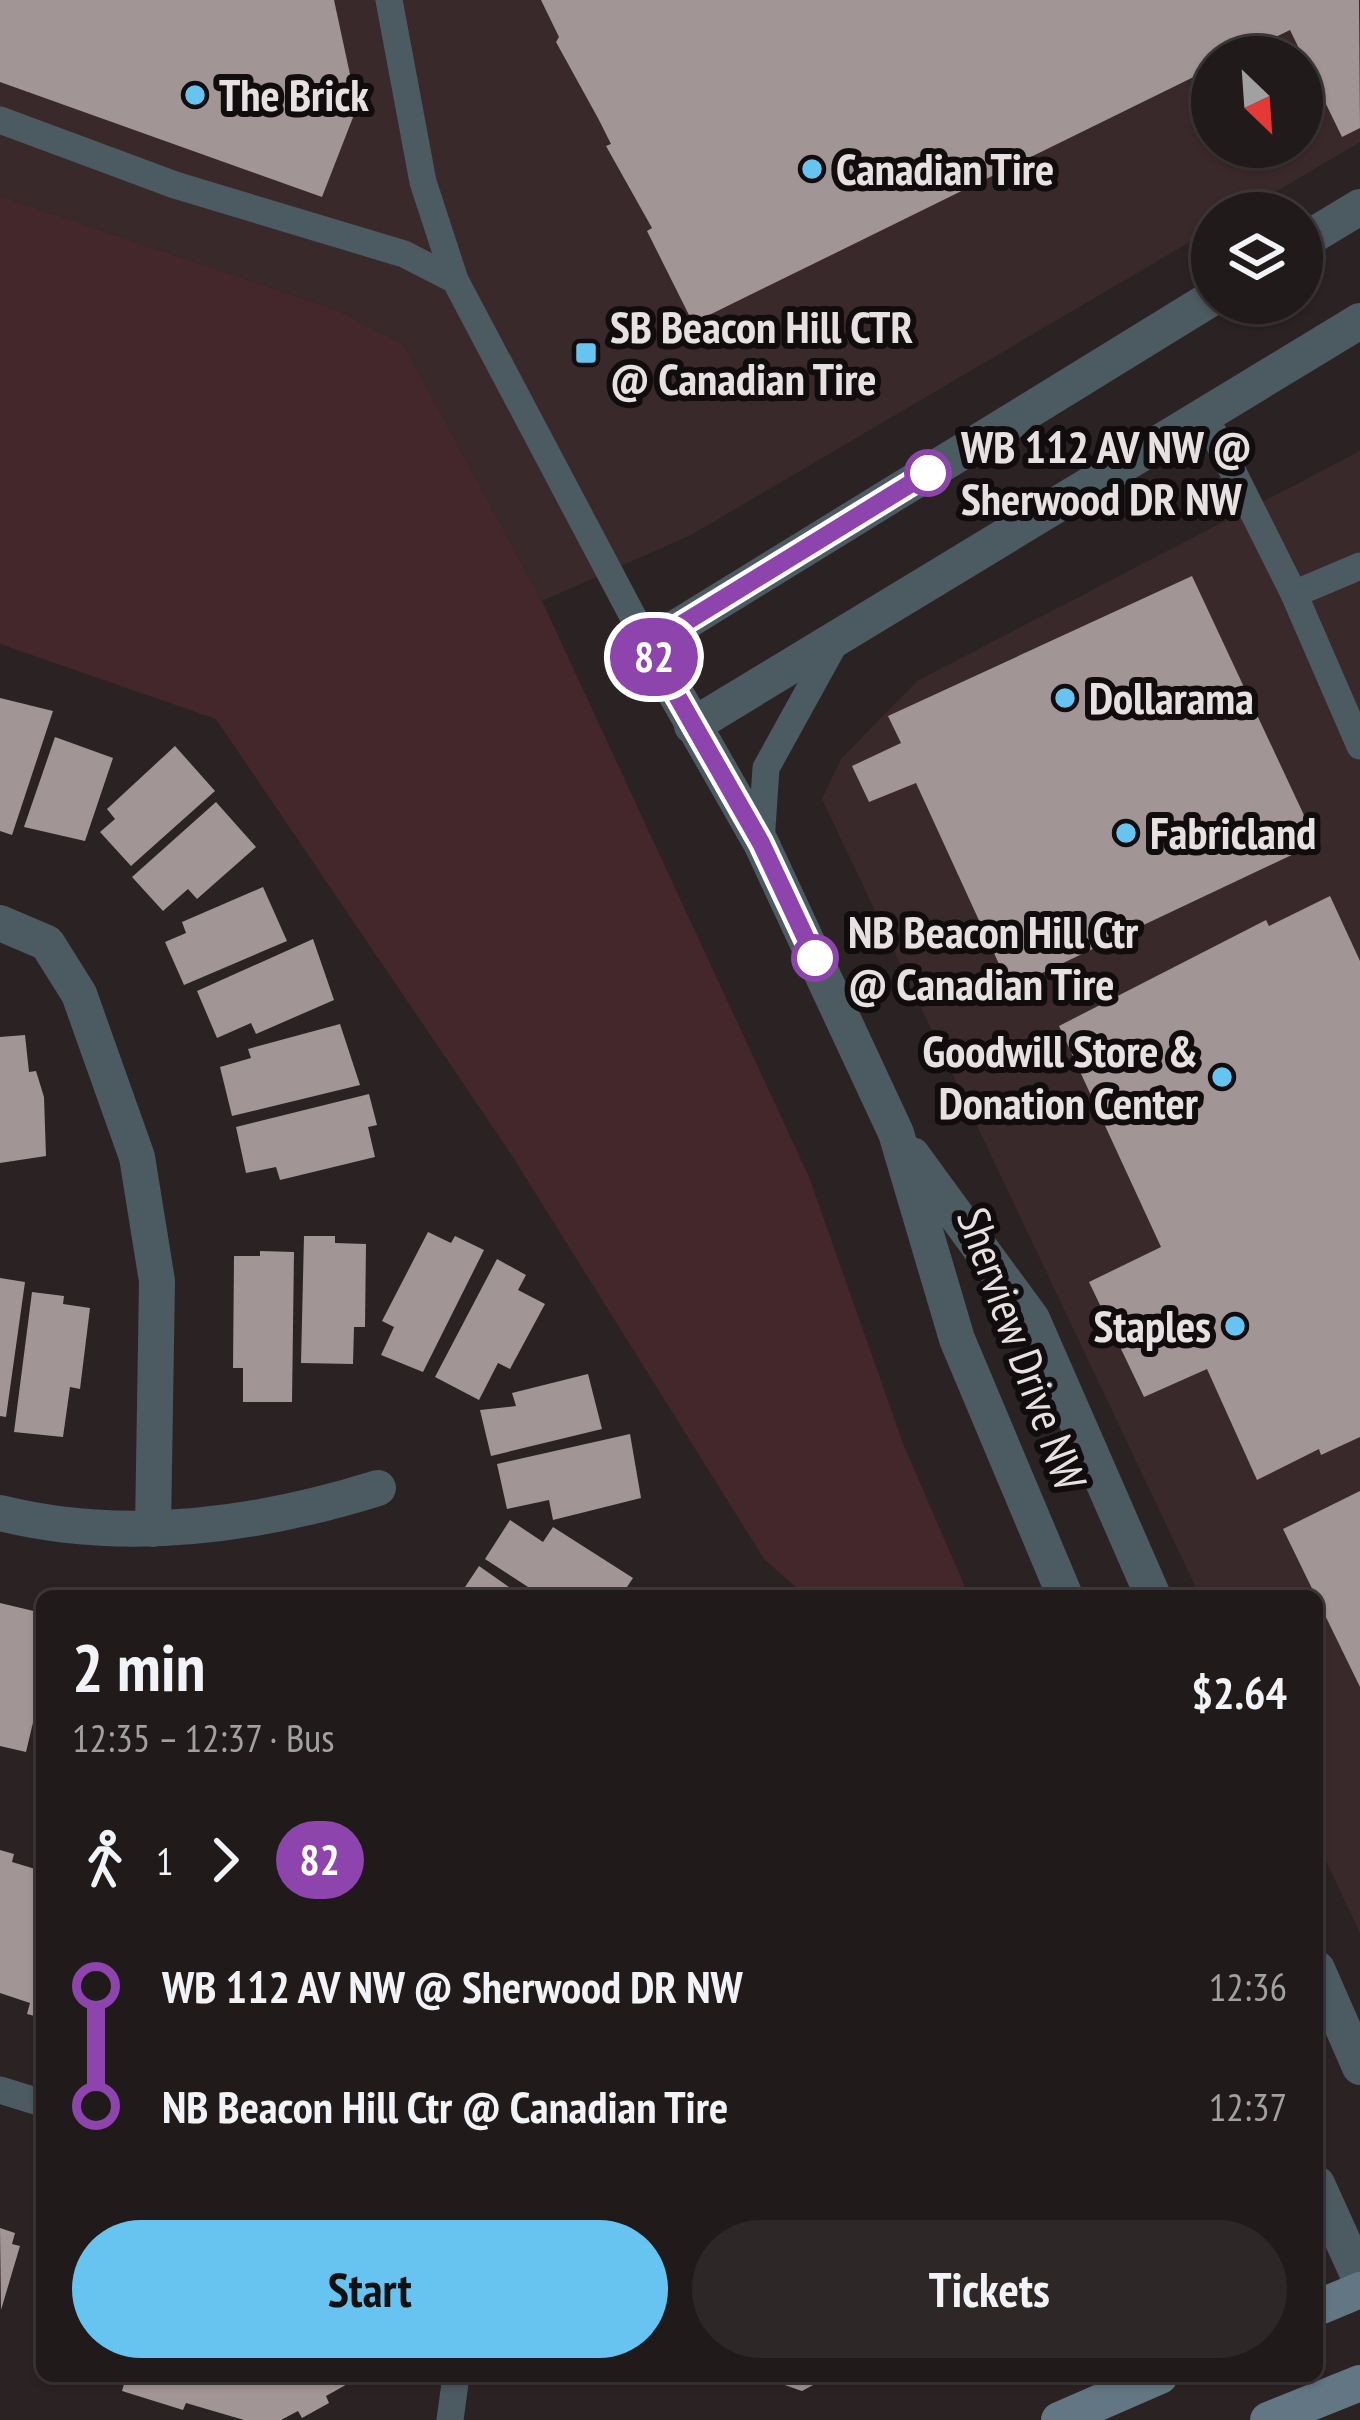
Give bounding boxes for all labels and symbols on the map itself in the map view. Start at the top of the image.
north arrow [1191,36,1323,168]
place label: The Brick [219,65,369,123]
marker: The Brick [182,82,208,108]
place label: Canadian Tire [836,139,1054,197]
marker: Canadian Tire [799,156,825,182]
place label: SB Beacon Hill CTR @ Canadian Tire [610,297,913,407]
marker: SB Beacon Hill CTR @ Canadian Tire [573,340,599,366]
place label: WB 112 AV NW @ Sherwood DR NW [960,417,1252,527]
marker: WB 112 AV NW @ Sherwood DR NW [906,451,950,495]
line badge: 82 [600,618,708,696]
place label: Dollarama [1089,668,1254,726]
marker: Dollarama [1052,685,1078,711]
place label: Fabricland [1150,803,1316,861]
marker: Fabricland [1113,820,1139,846]
place label: NB Beacon Hill Ctr @ Canadian Tire [848,902,1139,1012]
marker: NB Beacon Hill Ctr @ Canadian Tire [793,936,837,980]
place label: Goodwill Store & Donation Center [923,1021,1199,1131]
marker: Goodwill Store & Donation Center [1209,1064,1235,1090]
street label: Sherview Drive NW [945,1199,1101,1498]
place label: Staples [1094,1296,1211,1354]
marker: Staples [1222,1313,1248,1339]

